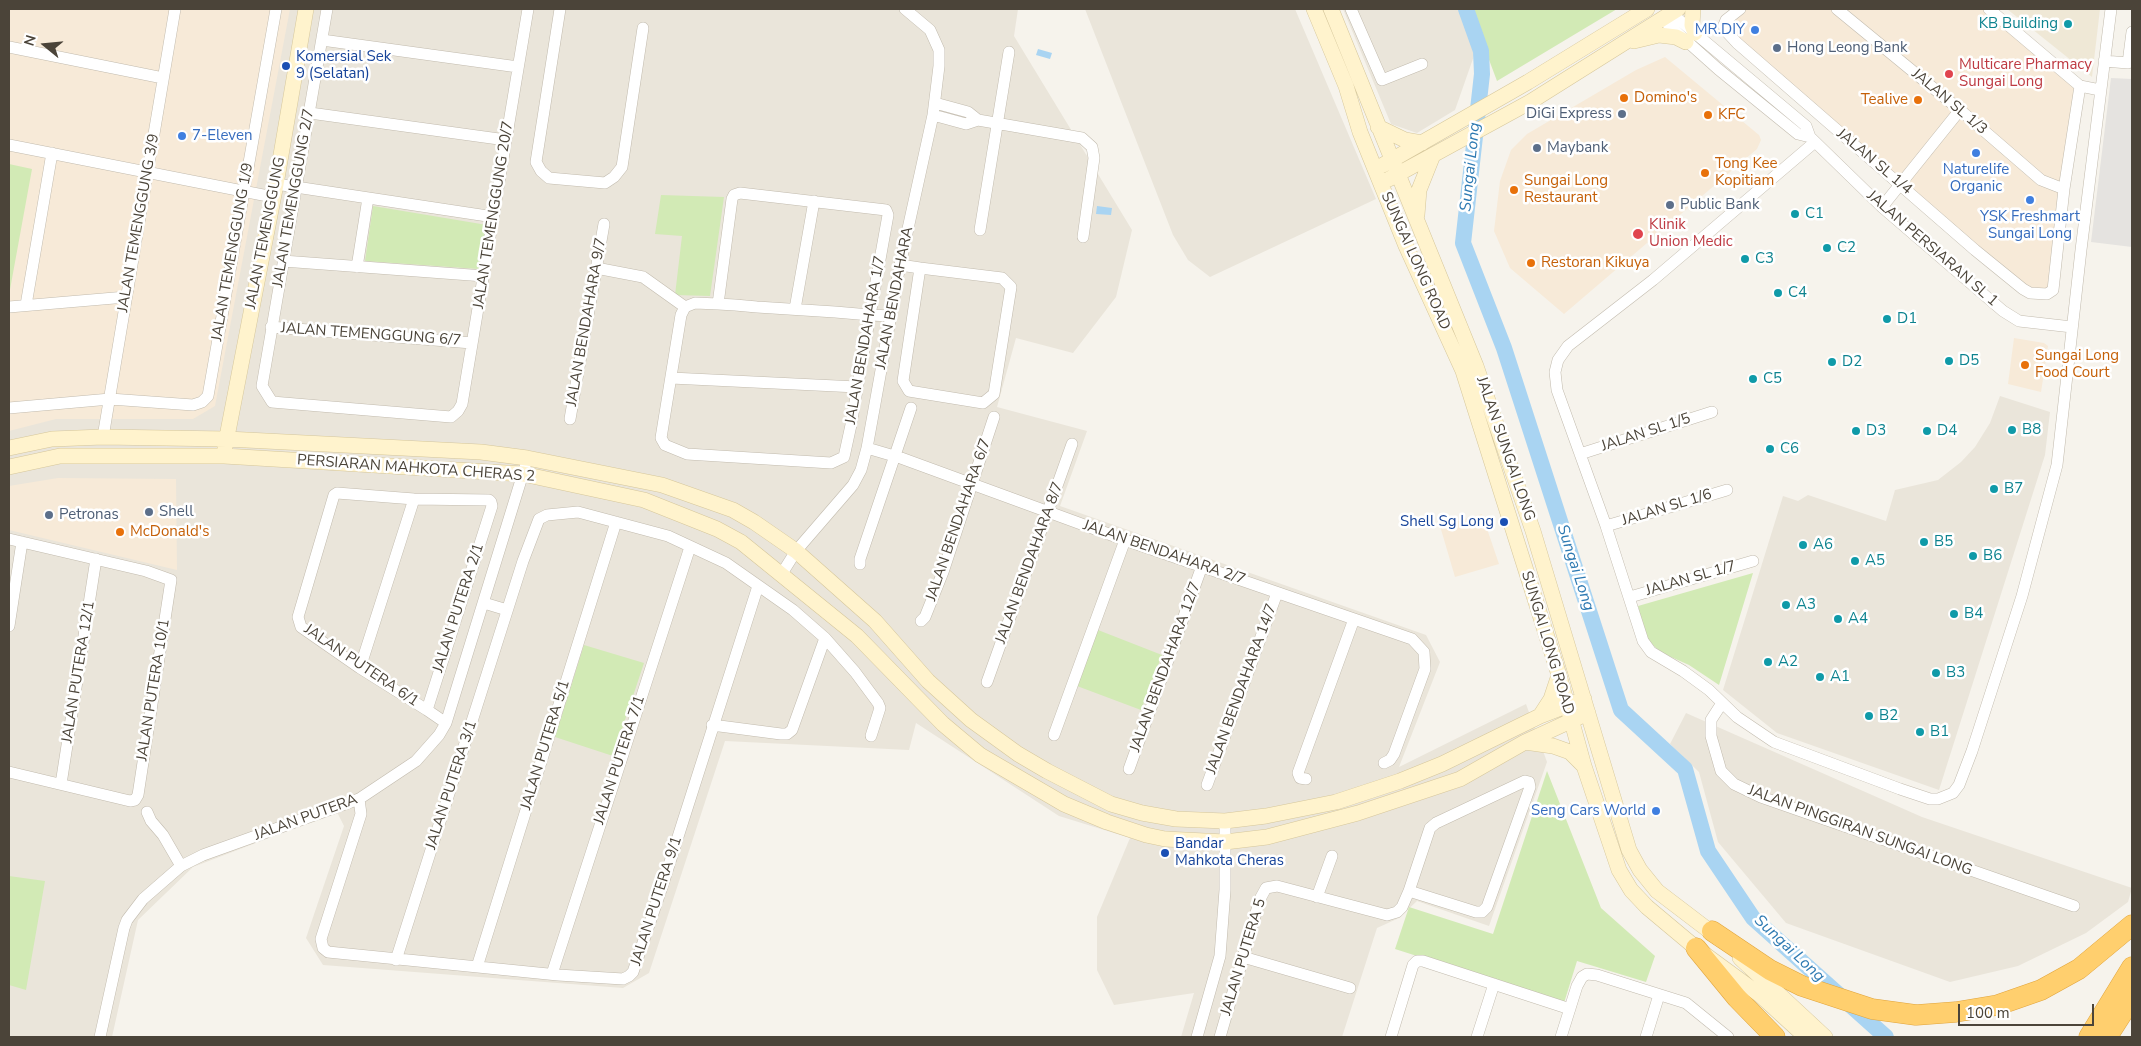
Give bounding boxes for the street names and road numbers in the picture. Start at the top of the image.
street label: JALAN SL 1/3 [1908,65,1990,139]
street label: JALAN TEMENGGUNG 2/7 [269,107,319,289]
street label: JALAN TEMENGGUNG 20/7 [470,120,518,310]
street label: JALAN SL 1/4 [1833,125,1915,199]
street label: JALAN TEMENGGUNG 3/9 [114,132,164,314]
street label: JALAN TEMENGGUNG [242,155,290,311]
street label: JALAN TEMENGGUNG 1/9 [208,161,258,343]
street label: JALAN PERSIARAN SL 1 [1863,187,2001,311]
street label: SUNGAI LONG ROAD [1376,189,1454,333]
street label: JALAN BENDAHARA [872,225,918,371]
street label: JALAN BENDAHARA 9/7 [563,236,611,408]
street label: JALAN BENDAHARA 1/7 [842,254,890,426]
street label: JALAN TEMENGGUNG 6/7 [280,320,462,350]
street label: JALAN SUNGAI LONG [1472,375,1538,523]
street label: JALAN SL 1/5 [1599,410,1693,456]
street label: JALAN BENDAHARA 6/7 [923,436,995,604]
street label: PERSIARAN MAHKOTA CHERAS 2 [296,452,536,486]
street label: JALAN BENDAHARA 8/7 [992,480,1068,646]
street label: JALAN SL 1/6 [1620,486,1714,530]
street label: JALAN BENDAHARA 2/7 [1080,517,1248,589]
street label: JALAN PUTERA 2/1 [430,541,488,675]
street label: JALAN SL 1/7 [1644,558,1738,600]
street label: SUNGAI LONG ROAD [1517,569,1577,717]
street label: JALAN BENDAHARA 12/7 [1127,580,1205,754]
street label: JALAN PUTERA 12/1 [59,600,99,744]
street label: JALAN BENDAHARA 14/7 [1203,602,1281,776]
street label: JALAN PUTERA 10/1 [134,618,174,762]
street label: JALAN PUTERA 6/1 [300,621,422,711]
street label: JALAN PUTERA 5/1 [518,678,574,812]
street label: JALAN PUTERA 7/1 [591,693,649,827]
street label: JALAN PUTERA 3/1 [423,718,481,852]
street label: JALAN PINGGIRAN SUNGAI LONG [1745,782,1975,880]
street label: JALAN PUTERA [252,791,360,845]
street label: JALAN PUTERA 9/1 [628,834,686,968]
street label: JALAN PUTERA 5 [1218,896,1270,1018]

